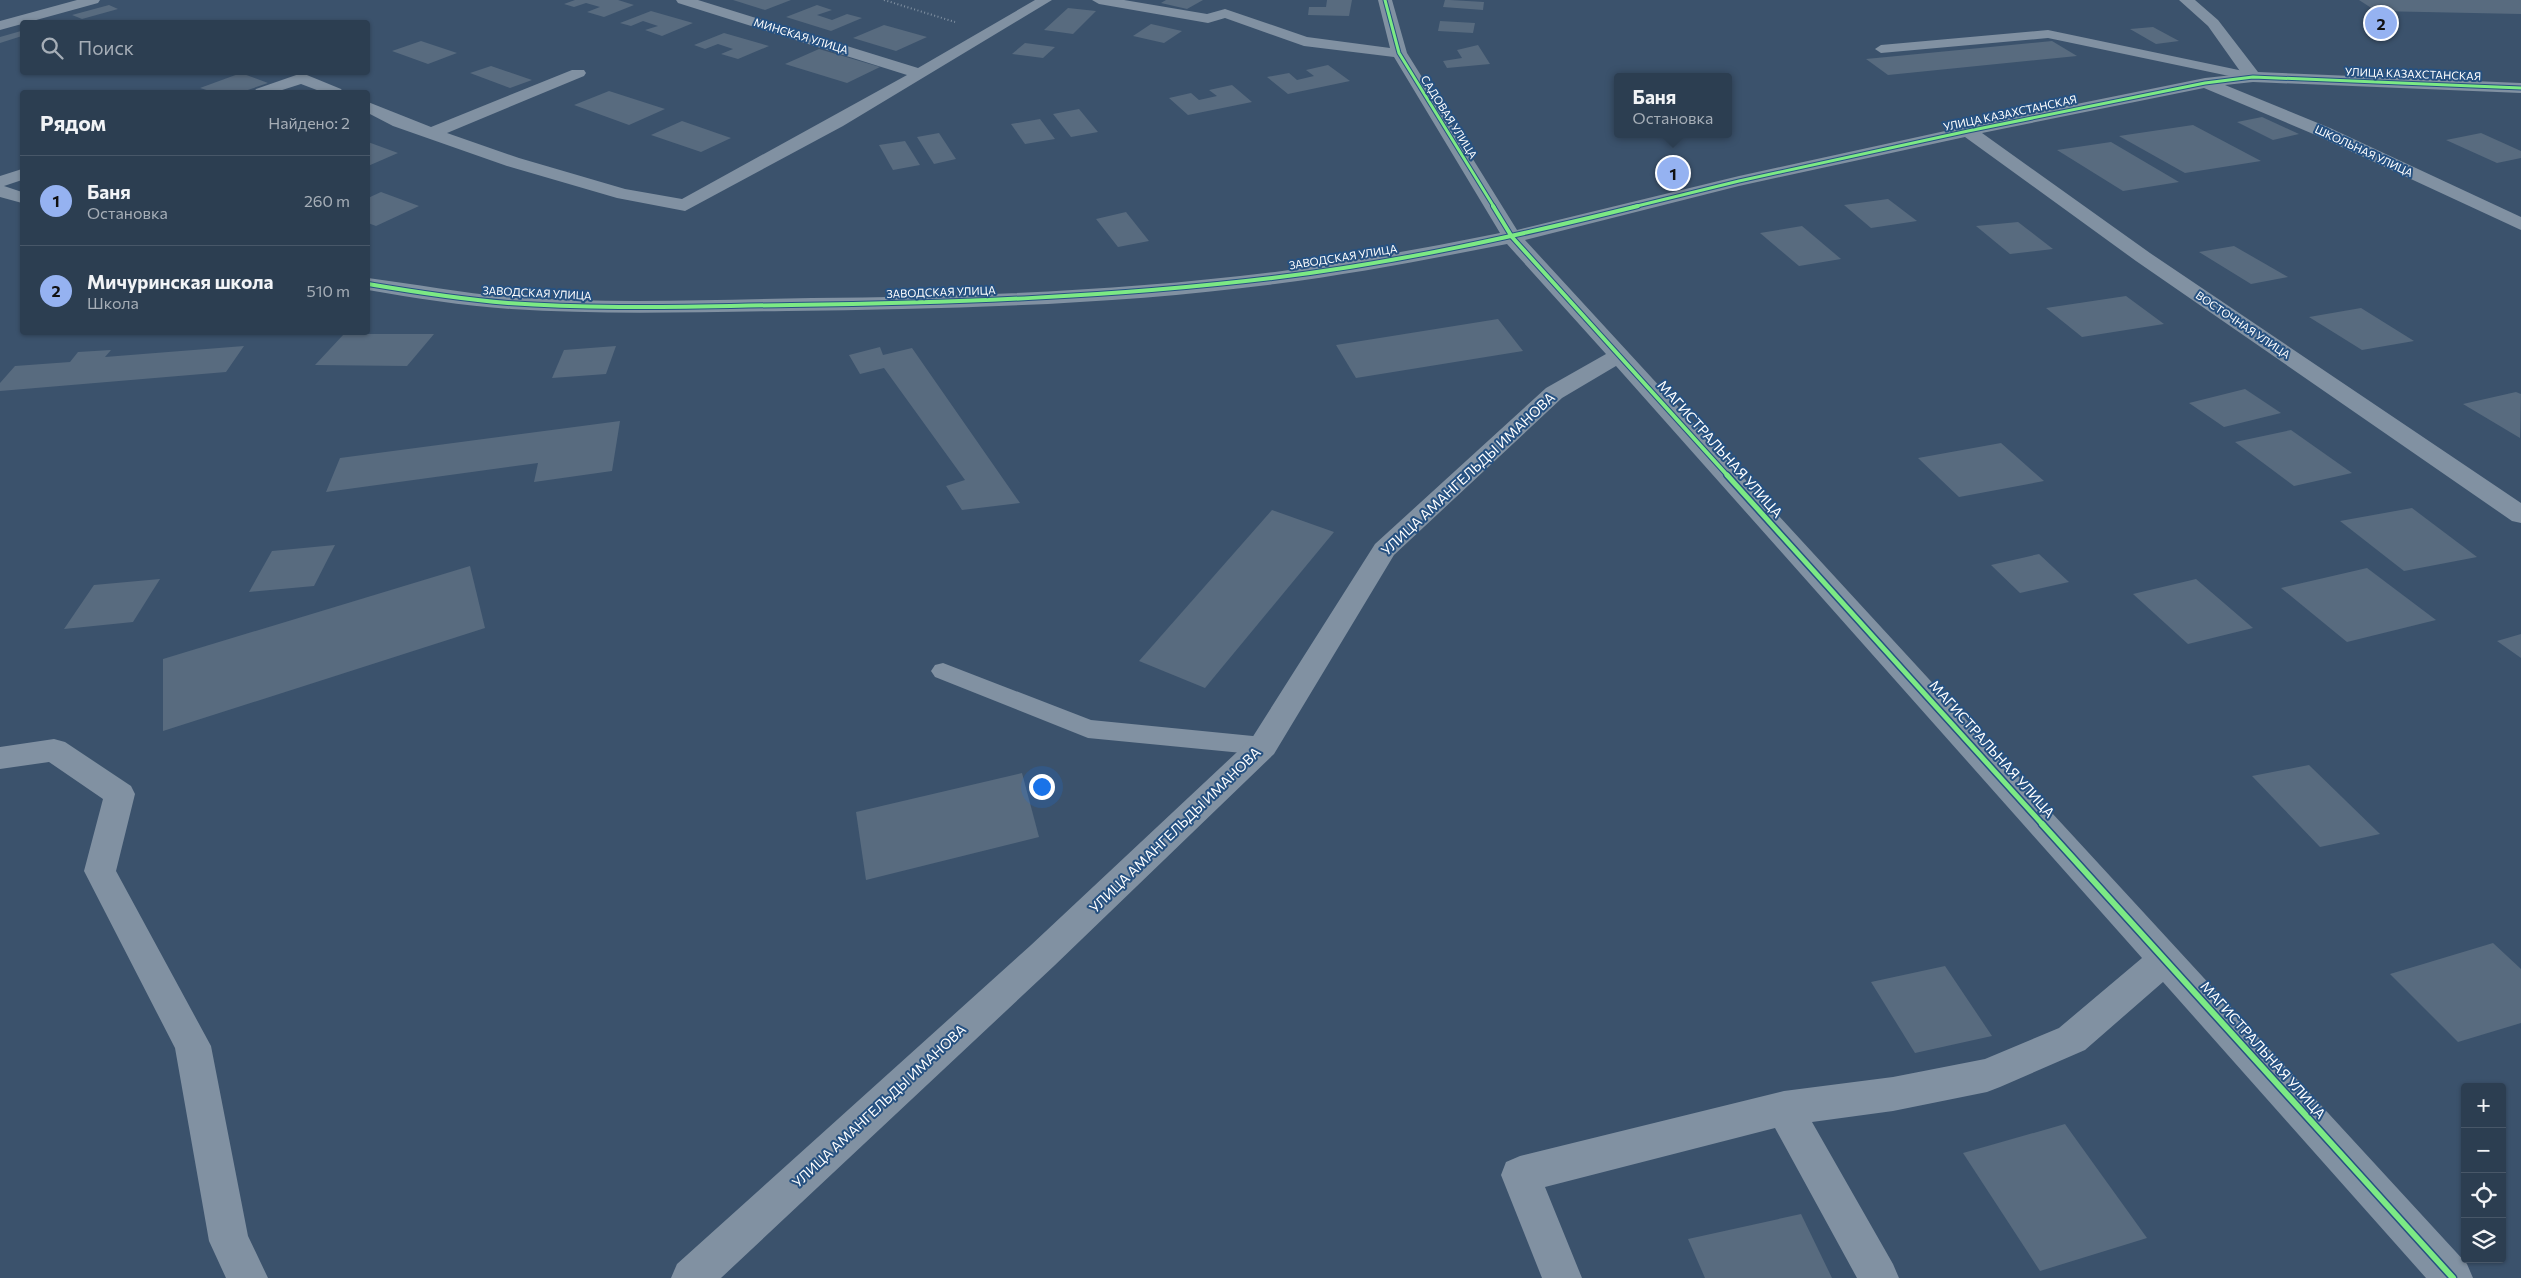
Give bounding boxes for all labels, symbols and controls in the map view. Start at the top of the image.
pin: 2 [2365,4,2397,42]
street label: МИНСКАЯ УЛИЦА [752,15,850,56]
search box [20,20,370,75]
icon: search [38,34,66,62]
text: Поиск [78,36,134,59]
street label: УЛИЦА КАЗАХСТАНСКАЯ [2345,65,2481,82]
street label: САДОВАЯ УЛИЦА [1419,73,1481,161]
popup [1614,73,1732,138]
text: Баня [1633,85,1676,108]
street label: УЛИЦА КАЗАХСТАНСКАЯ [1942,92,2078,133]
text: Остановка [1633,108,1713,127]
text: Рядом [40,110,106,135]
text: Найдено: 2 [268,113,350,132]
street label: ШКОЛЬНАЯ УЛИЦА [2313,122,2416,179]
pin: 1 [1657,154,1689,192]
text: Баня [87,180,131,203]
text: 1 [52,191,60,210]
text: 260 m [304,191,350,210]
text: Остановка [87,203,168,222]
street label: ЗАВОДСКАЯ УЛИЦА [1288,241,1398,271]
text: Мичуринская школа [87,270,273,293]
text: 2 [51,281,61,300]
text: 510 m [307,281,350,300]
street label: ЗАВОДСКАЯ УЛИЦА [482,283,592,302]
street label: ЗАВОДСКАЯ УЛИЦА [886,283,996,300]
street label: ВОСТОЧНАЯ УЛИЦА [2194,288,2293,361]
text: Школа [87,293,139,312]
street label: МАГИСТРАЛЬНАЯ УЛИЦА [1654,377,1787,521]
street label: УЛИЦА АМАНГЕЛЬДЫ ИМАНОВА [1377,388,1558,559]
street label: МАГИСТРАЛЬНАЯ УЛИЦА [1926,677,2059,821]
street label: УЛИЦА АМАНГЕЛЬДЫ ИМАНОВА [1086,743,1264,916]
your location [1029,774,1055,800]
street label: МАГИСТРАЛЬНАЯ УЛИЦА [2197,978,2330,1122]
street label: УЛИЦА АМАНГЕЛЬДЫ ИМАНОВА [788,1020,969,1191]
map controls [2461,1083,2506,1263]
button: + [2461,1083,2506,1128]
button: − [2461,1128,2506,1173]
button: locate [2461,1173,2506,1218]
button: layers [2461,1218,2506,1263]

